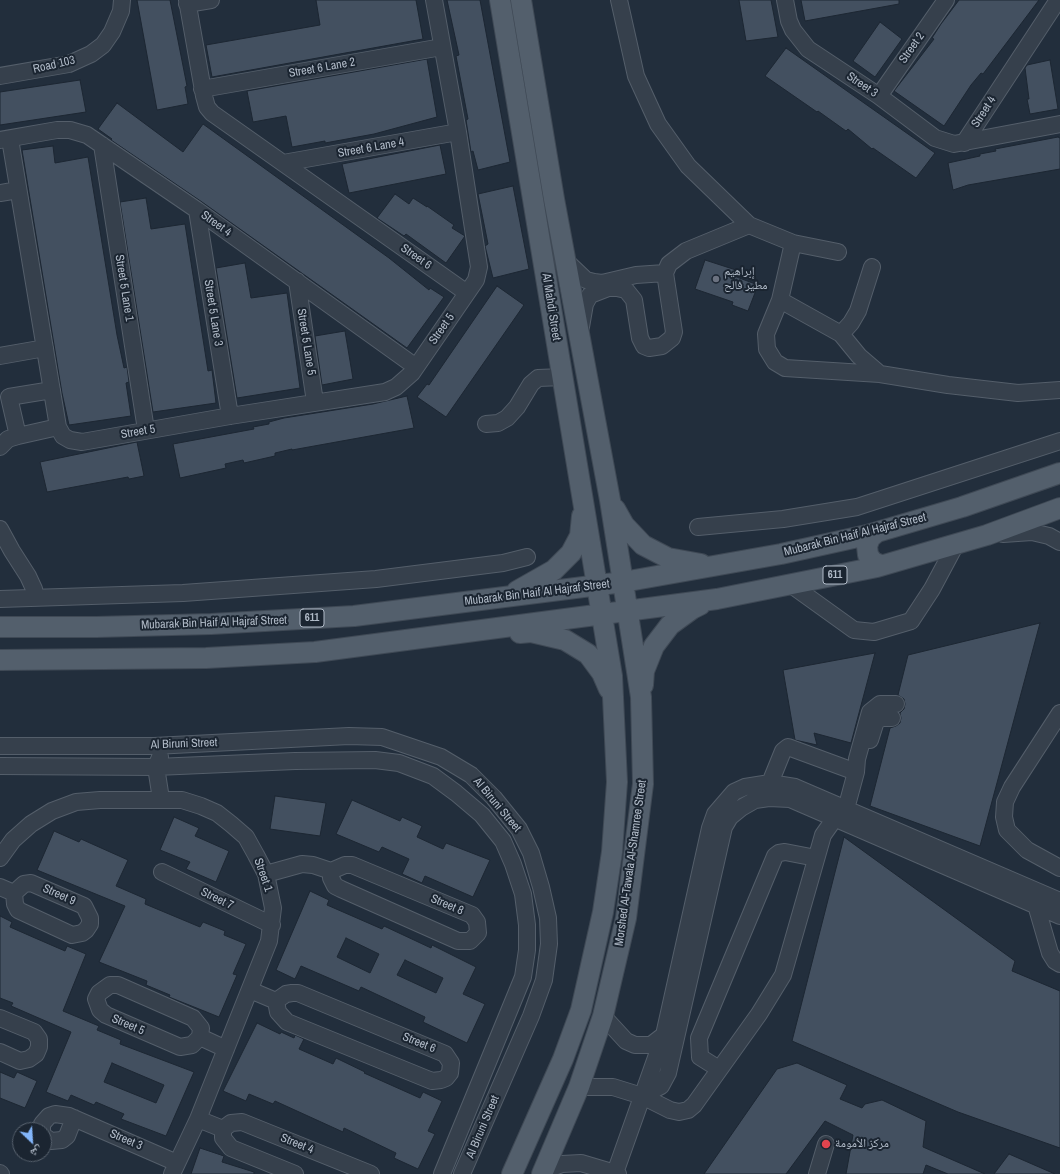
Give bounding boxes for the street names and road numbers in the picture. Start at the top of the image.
street label: Street 2 [896,30,928,66]
street label: Road 103 [32,53,76,77]
street label: Street 6 Lane 2 [288,55,356,81]
street label: Street 3 [844,69,880,101]
street label: Street 4 [969,94,999,130]
street label: Street 6 Lane 4 [337,135,405,161]
street label: Street 4 [198,208,234,240]
street label: Street 6 [398,241,434,273]
street label: Street 5 Lane 1 [112,254,136,322]
street label: Al Mahdi Street [539,272,563,342]
street label: Street 5 Lane 3 [201,279,225,347]
street label: Street 5 Lane 5 [294,308,318,376]
street label: Street 5 [426,311,458,347]
street label: Street 5 [120,422,156,442]
street label: Mubarak Bin Haif Al Hajraf Street [782,510,928,560]
road number: 611 [823,566,847,584]
street label: Mubarak Bin Haif Al Hajraf Street [464,577,610,609]
road number: 611 [300,609,324,627]
street label: Mubarak Bin Haif Al Hajraf Street [141,613,287,633]
street label: Al Biruni Street [150,736,218,752]
street label: Al Biruni Street [470,775,524,835]
street label: Morshed Al-Tawala Al-Shamree Street [612,779,650,947]
street label: Street 1 [251,856,275,894]
street label: Street 9 [40,881,78,909]
street label: Street 7 [198,885,236,913]
street label: Street 8 [428,892,466,918]
street label: Street 5 [109,1012,147,1038]
street label: Street 6 [400,1030,438,1056]
street label: Al Biruni Street [463,1093,503,1161]
street label: Street 3 [107,1127,145,1153]
street label: Street 4 [278,1131,316,1157]

